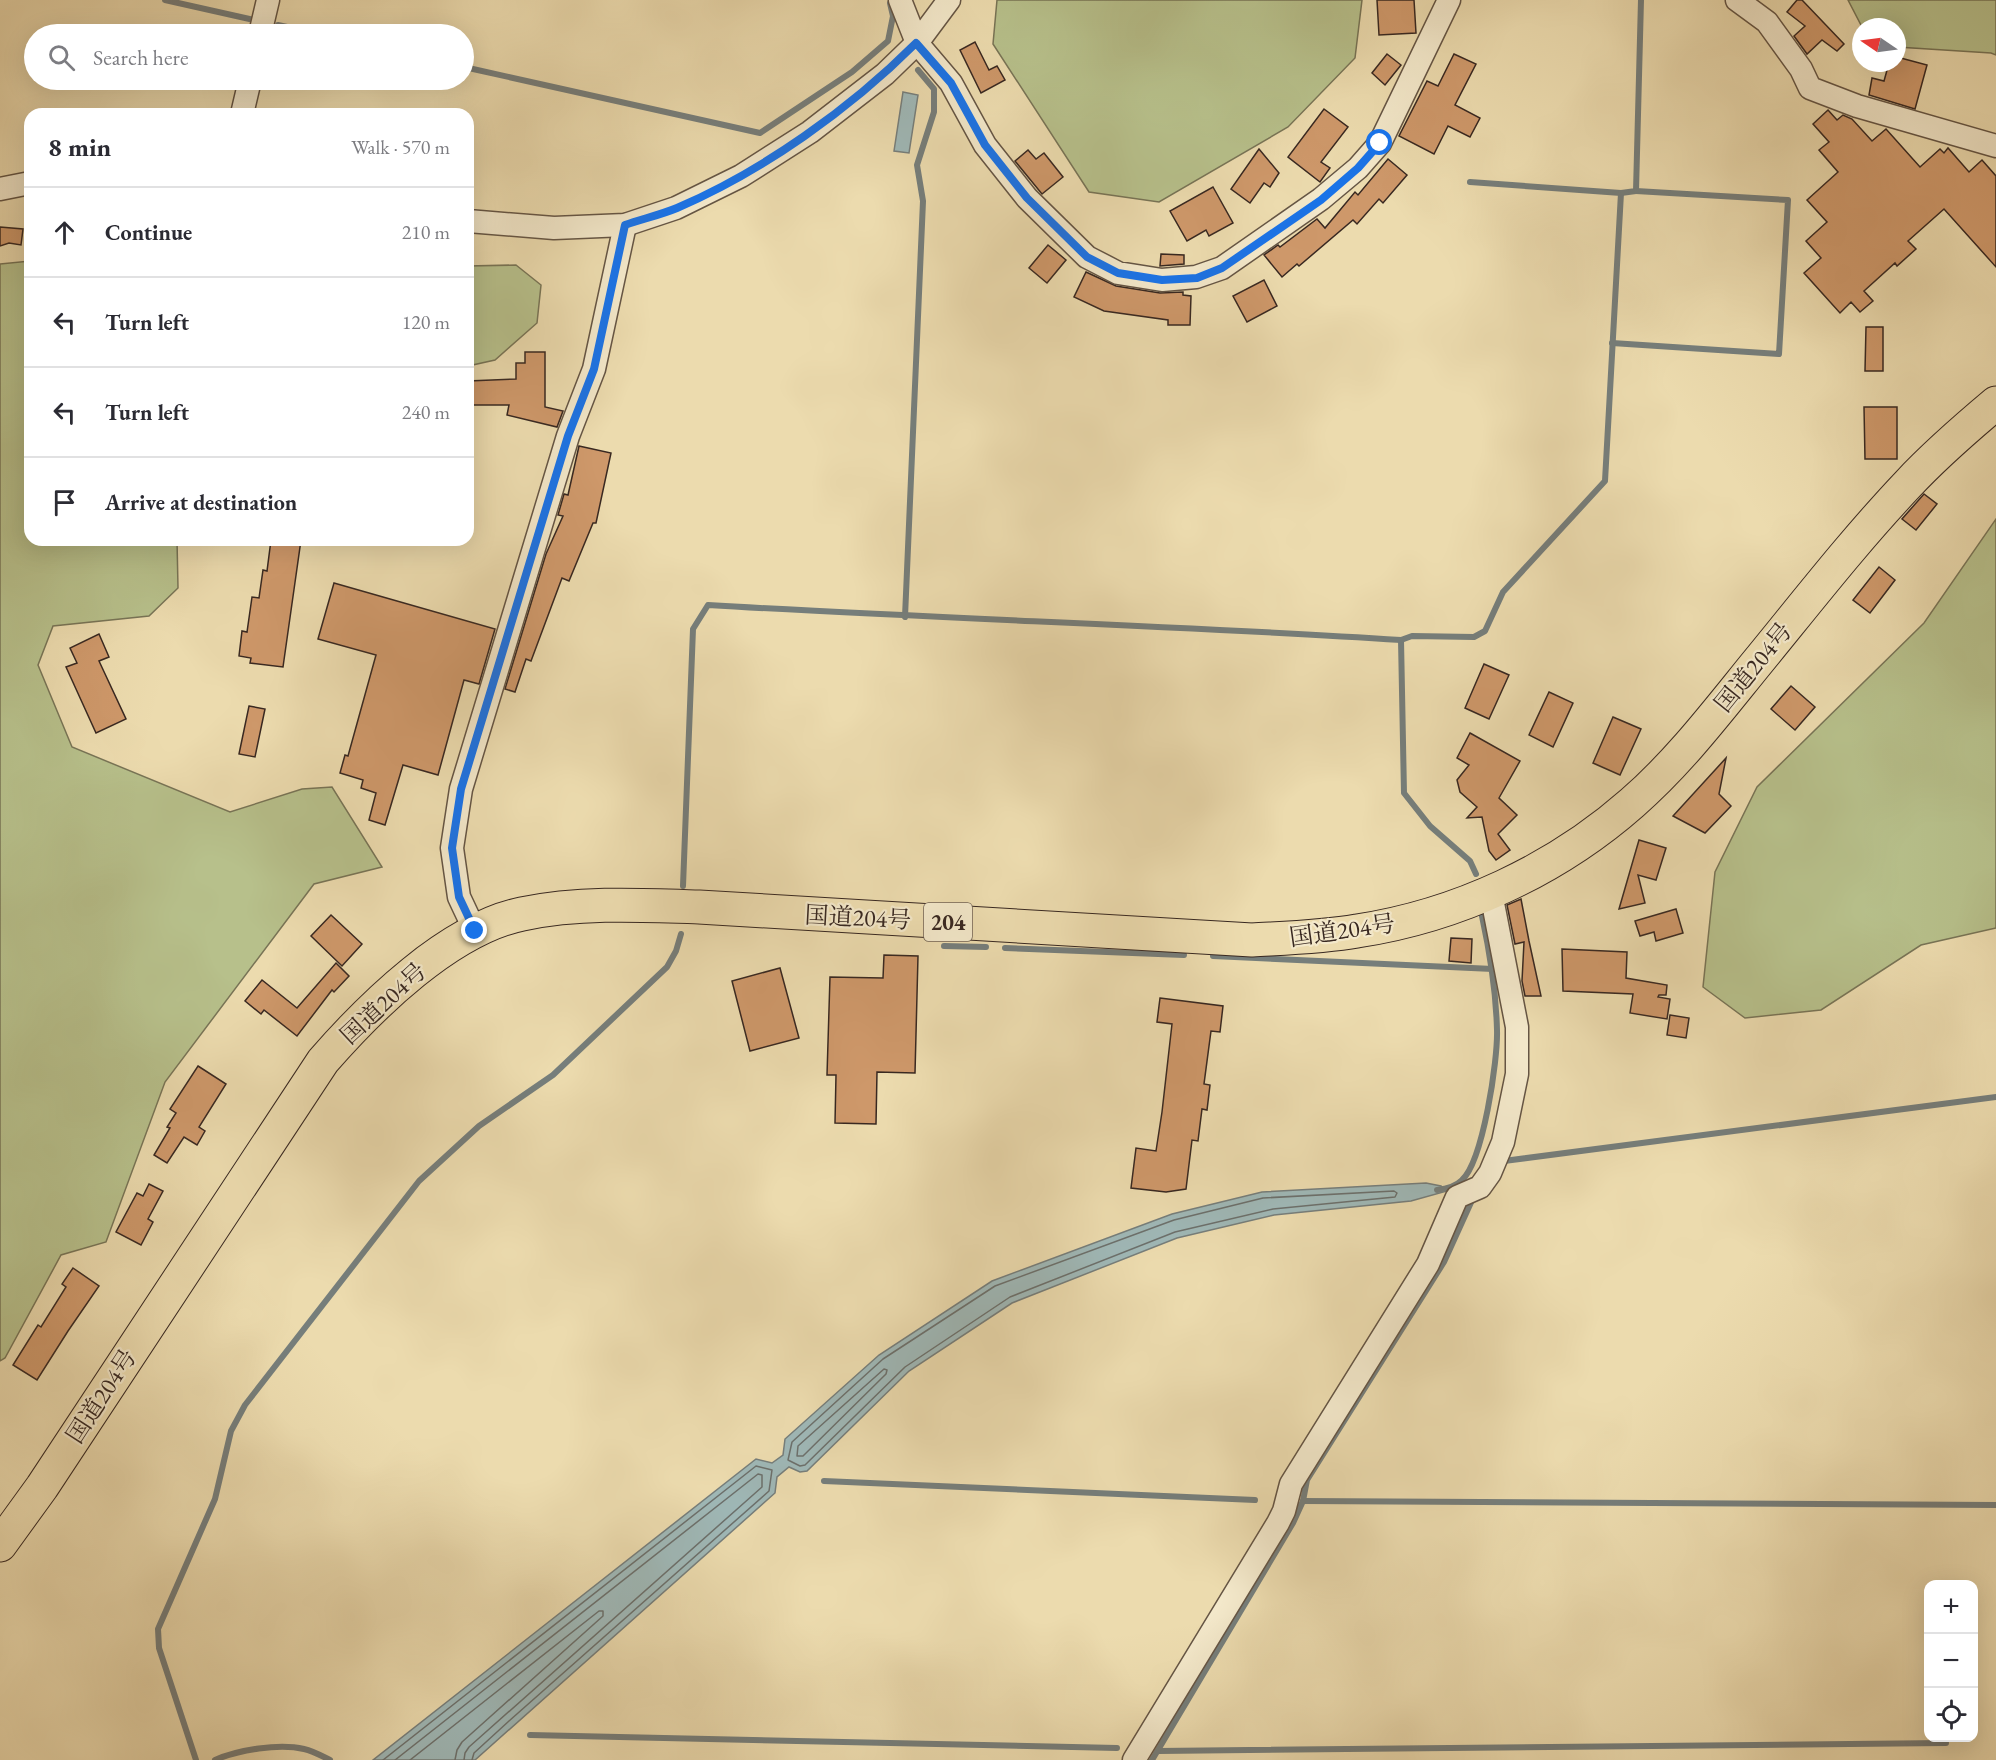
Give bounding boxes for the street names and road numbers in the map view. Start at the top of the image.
street label: 国道204号 [1707,616,1799,718]
street label: 国道204号 [804,899,912,935]
road number: 204 [924,903,972,941]
street label: 国道204号 [1287,907,1397,953]
street label: 国道204号 [333,955,433,1051]
street label: 国道204号 [59,1343,143,1449]

